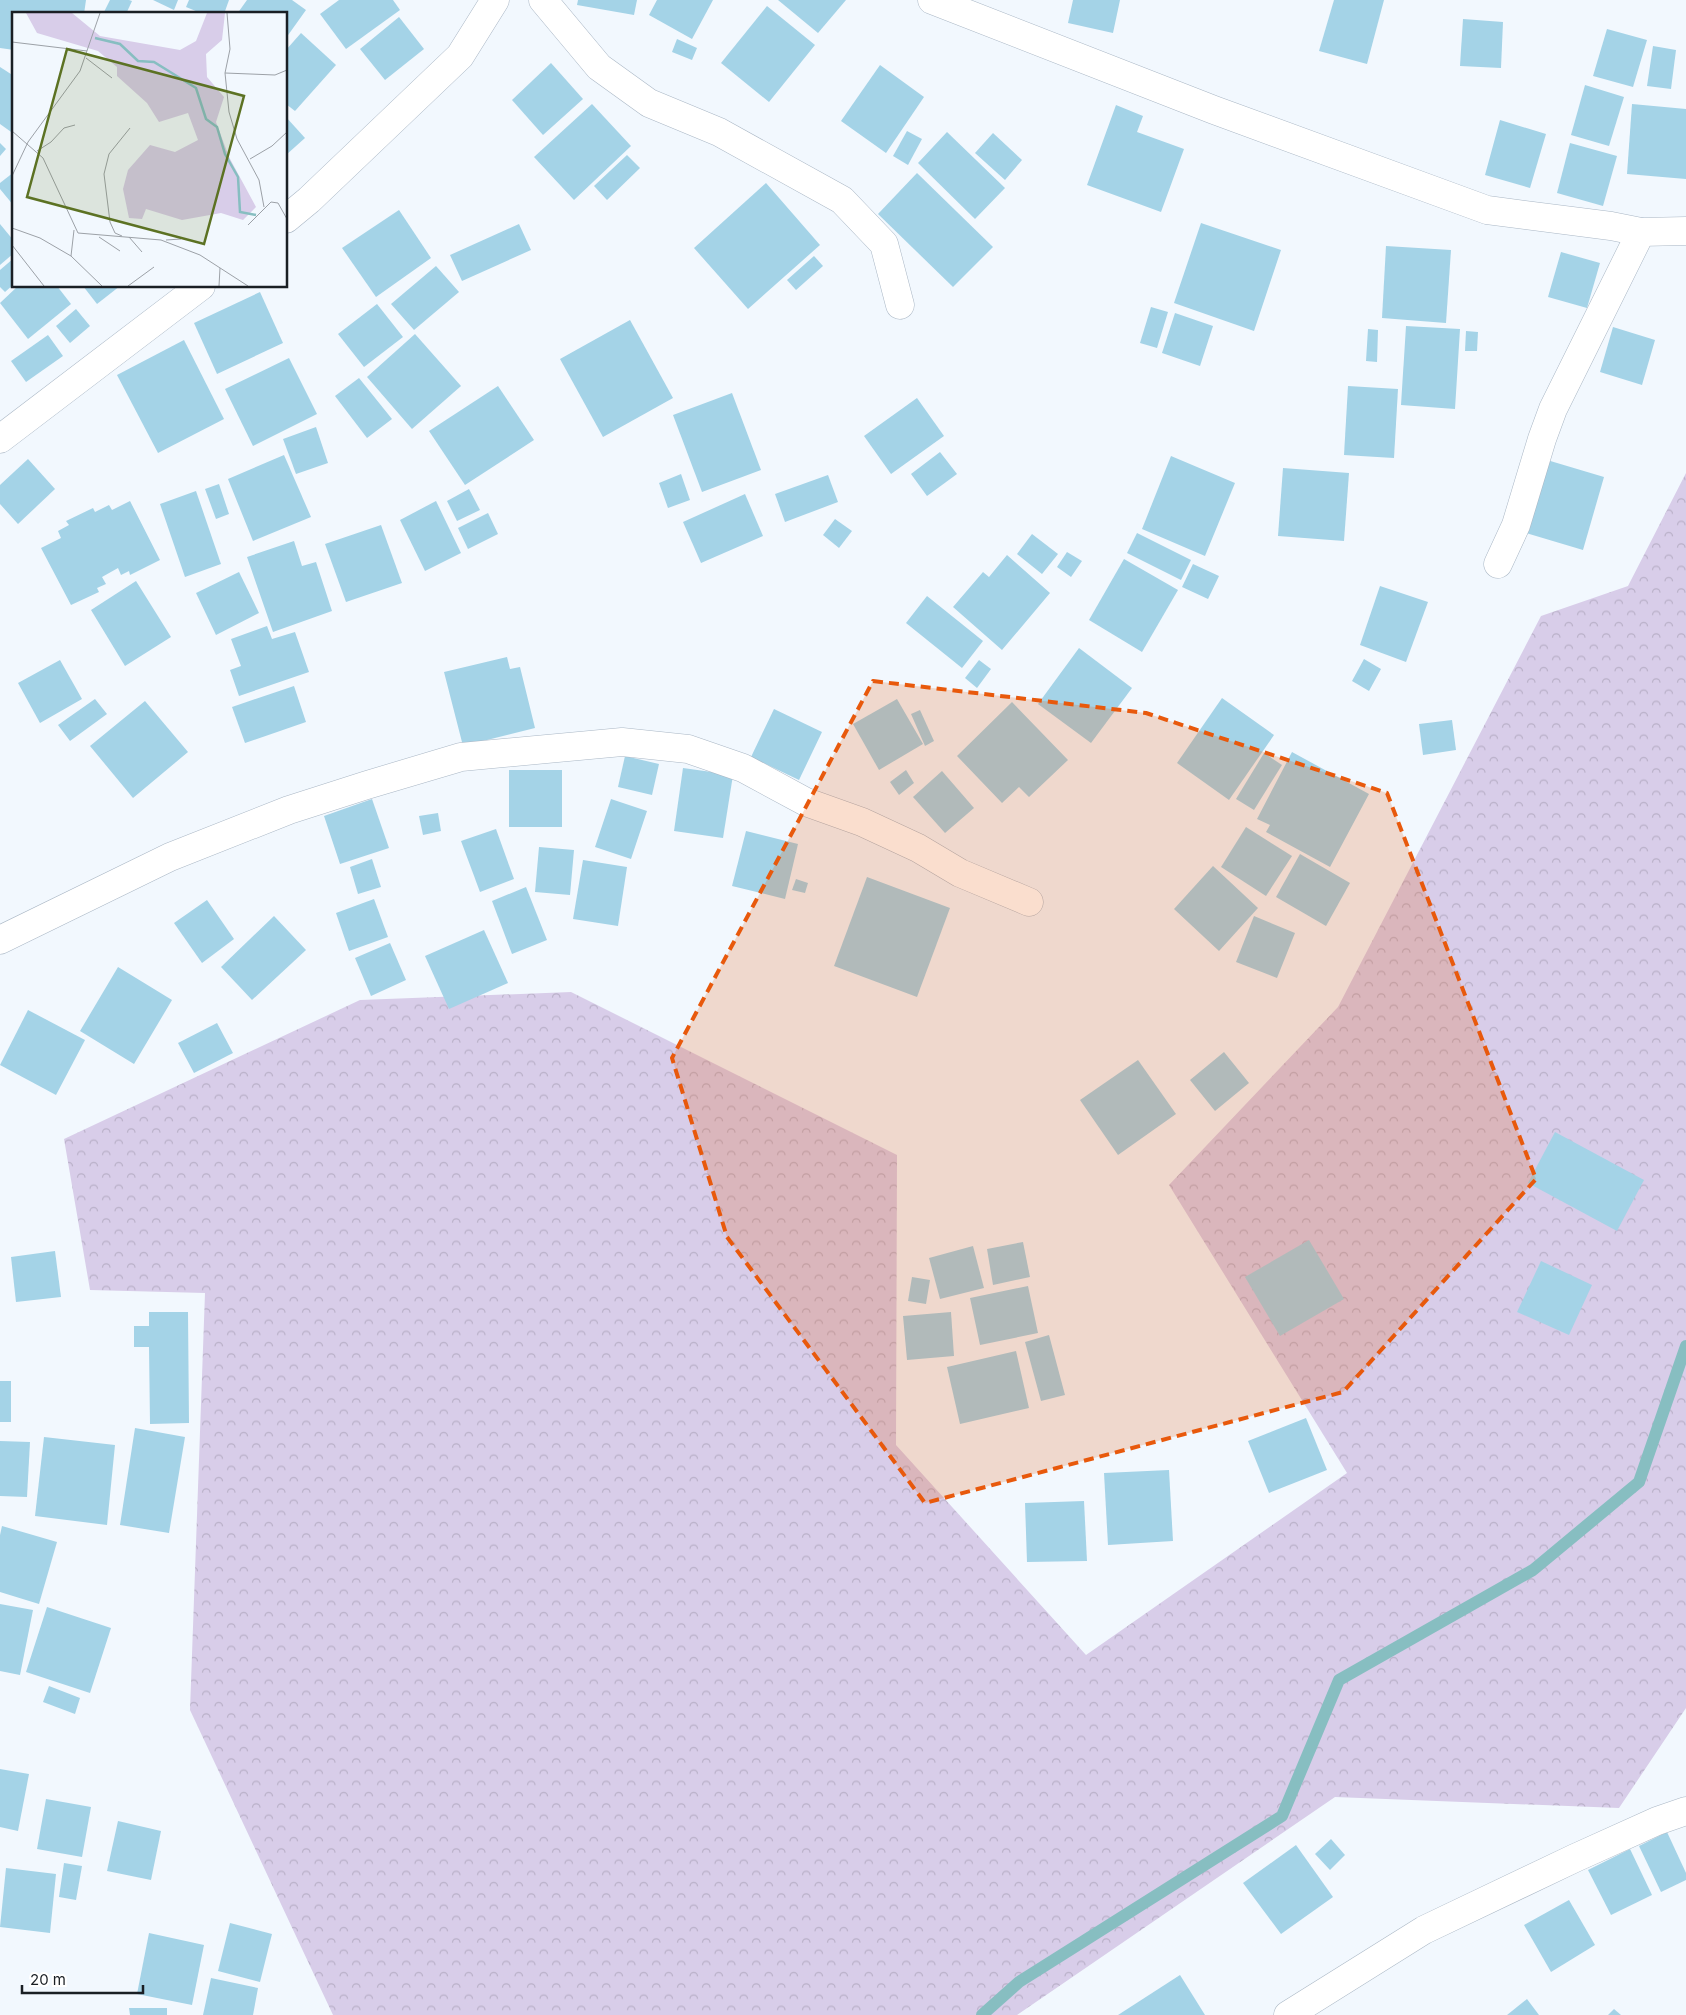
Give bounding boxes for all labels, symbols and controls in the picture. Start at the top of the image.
inset map [12,12,288,288]
scale bar [22,1962,144,1994]
text: 20 m [30,1970,66,1989]

